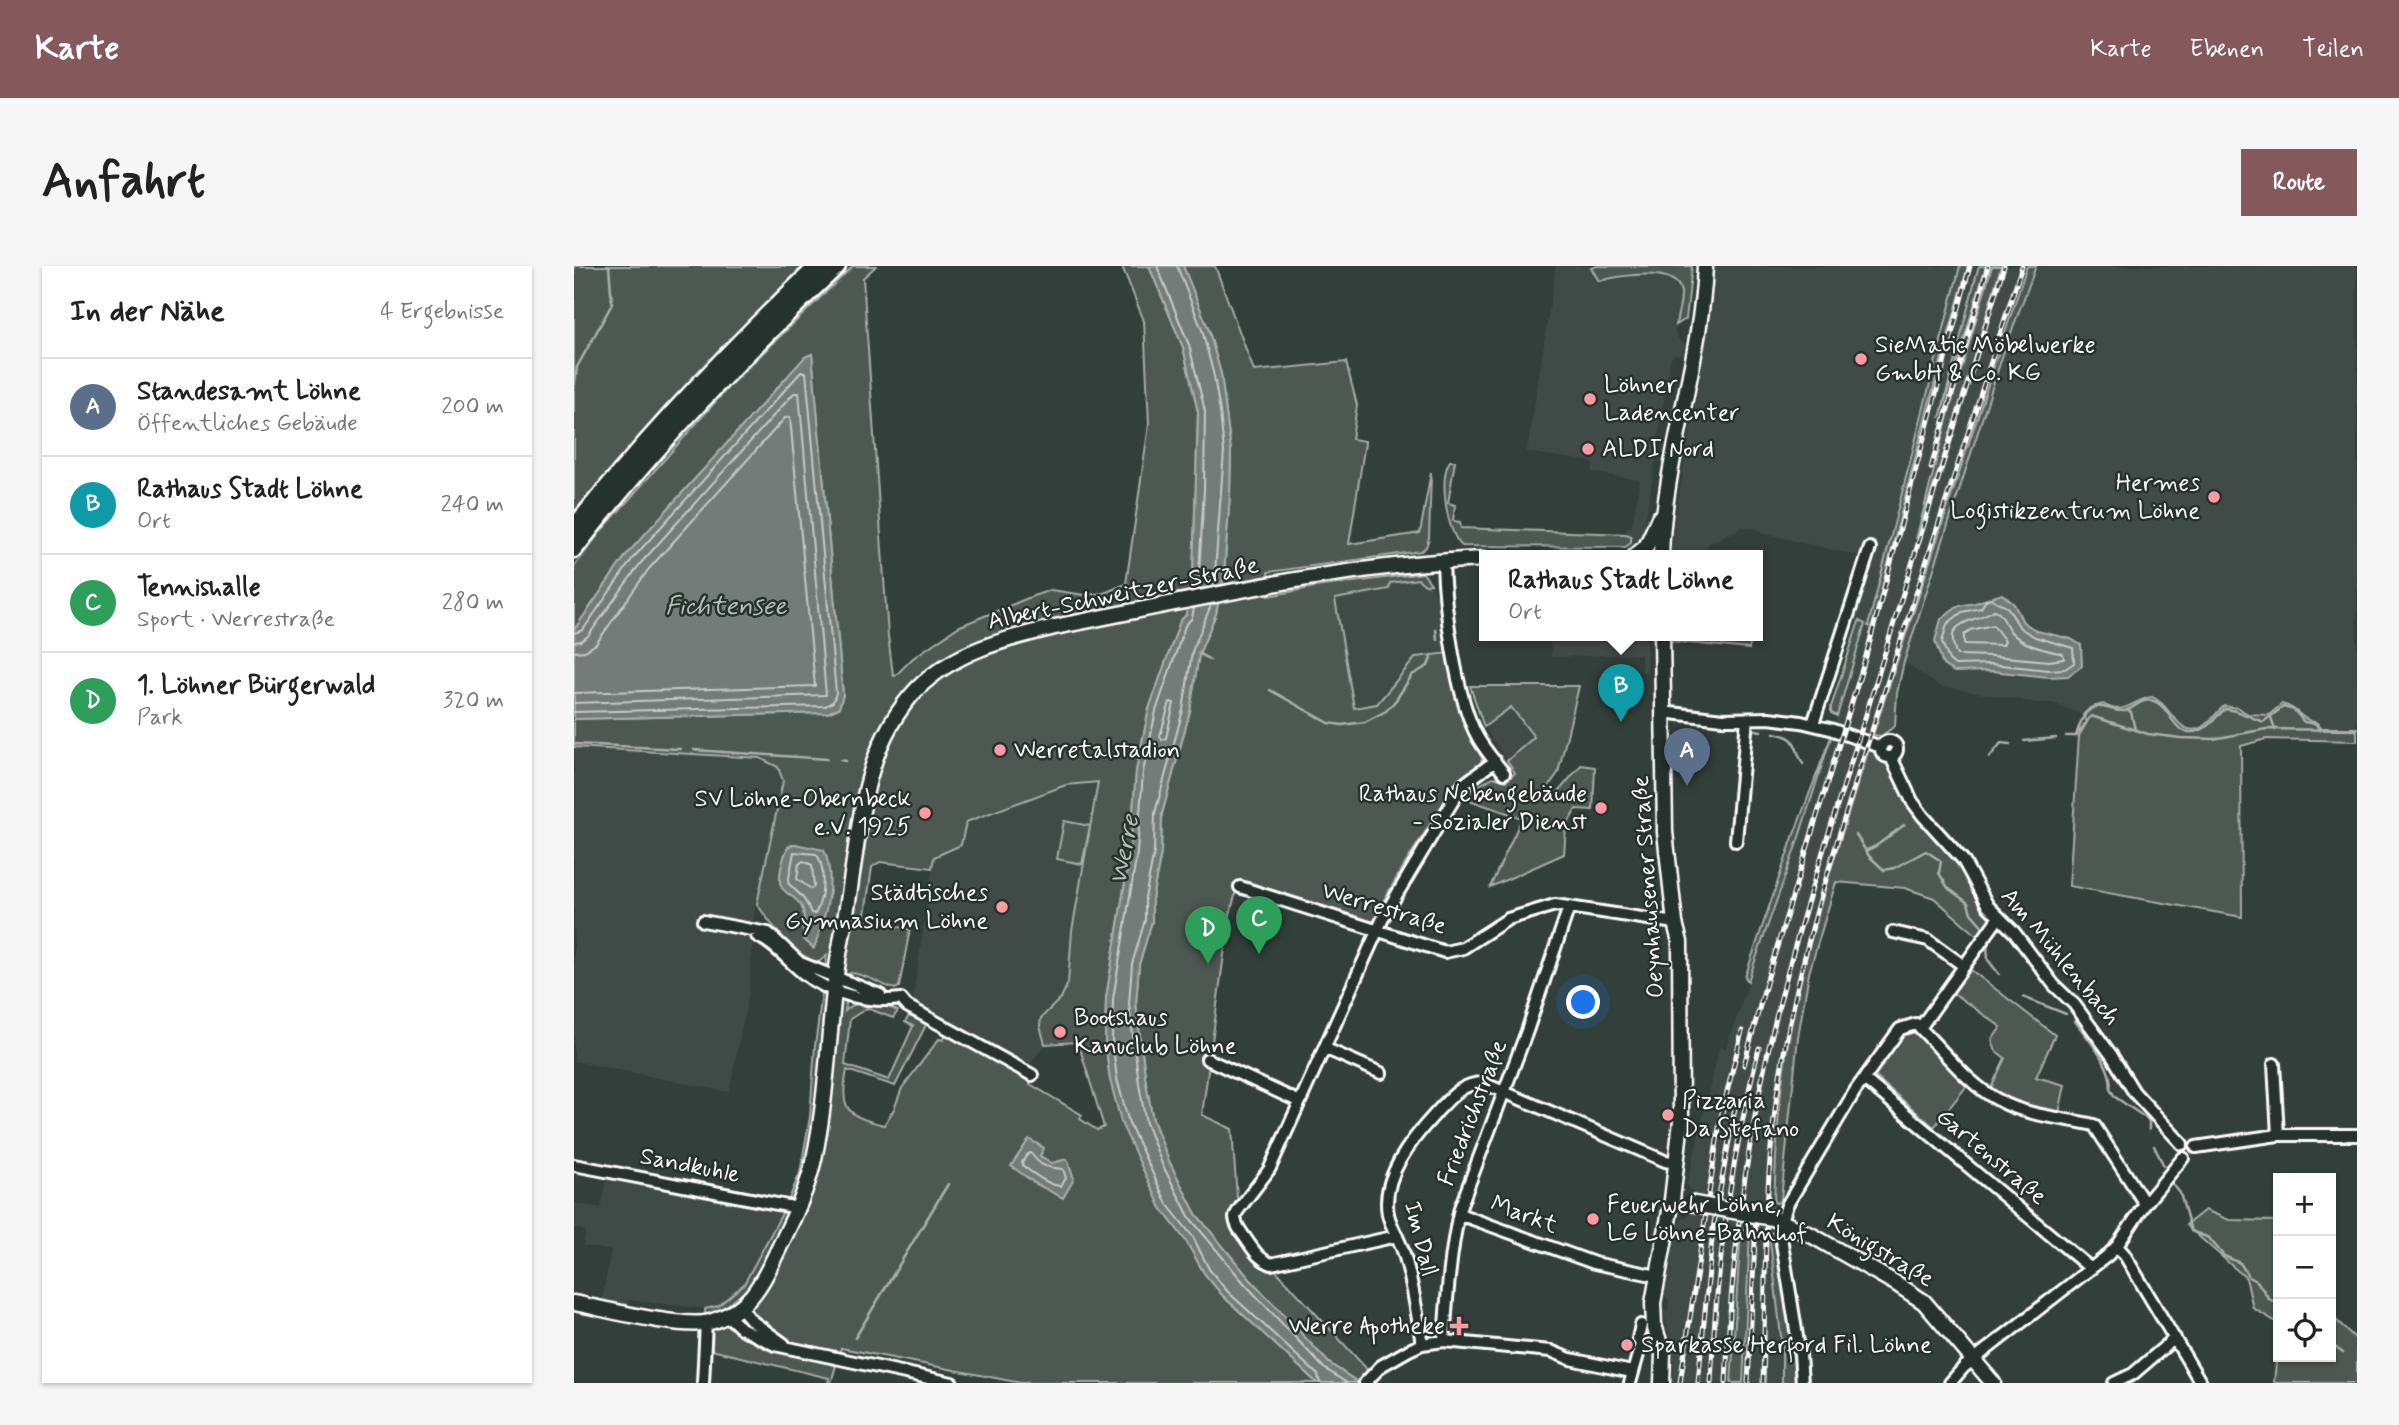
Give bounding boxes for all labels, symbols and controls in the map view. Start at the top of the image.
text: Karte [35,27,119,71]
text: Karte [2090,34,2152,65]
text: Ebenen [2190,34,2264,65]
text: Teilen [2302,34,2364,65]
button: Route [2241,149,2357,216]
text: Anfahrt [42,150,205,215]
text: In der Nähe [70,292,225,331]
text: 4 Ergebnisse [380,297,504,327]
place label: SieMatic Möbelwerke GmbH & Co. KG [1875,330,2095,389]
marker: SieMatic Möbelwerke GmbH & Co. KG [1853,351,1869,367]
place label: Löhner Ladencenter [1604,370,1740,429]
text: Standesamt Löhne [137,375,361,409]
marker: Löhner Ladencenter [1582,391,1598,407]
text: A [85,392,101,422]
text: 200 m [441,392,504,422]
text: Öffentliches Gebäude [137,409,358,439]
place label: ALDI Nord [1602,434,1714,465]
marker: ALDI Nord [1580,441,1596,457]
place label: Hermes Logistikzentrum Löhne [1950,468,2200,530]
text: Rathaus Stadt Löhne [137,473,363,507]
marker: Hermes Logistikzentrum Löhne [2206,489,2222,505]
text: B [86,490,100,520]
text: 240 m [440,490,504,520]
text: Ort [137,507,171,537]
street label: Albert-Schweitzer-Straße [985,550,1262,638]
popup [1479,550,1763,641]
text: Rathaus Stadt Löhne [1508,564,1734,598]
text: Tennishalle [137,571,261,605]
text: C [85,588,101,618]
text: 280 m [442,588,504,618]
water label: Fichtensee [665,590,787,624]
text: Ort [1508,598,1542,628]
text: Sport · Werrestraße [137,605,335,635]
pin: B [1598,664,1644,722]
text: 1. Löhner Bürgerwald [137,669,375,703]
text: D [85,686,101,716]
text: 320 m [443,686,504,716]
text: Park [137,703,183,733]
pin: A [1664,728,1710,786]
place label: Werretalstadion [1014,735,1180,766]
marker: Werretalstadion [992,742,1008,758]
street label: Oeynhausener Straße [1626,774,1672,999]
place label: Rathaus Nebengebäude - Sozialer Dienst [1359,779,1587,838]
place label: SV Löhne-Obernbeck e.V. 1925 [695,784,911,843]
marker: Rathaus Nebengebäude - Sozialer Dienst [1593,800,1609,816]
marker: SV Löhne-Obernbeck e.V. 1925 [917,805,933,821]
water label: Werre [1102,811,1149,888]
street label: Werrestraße [1318,875,1450,943]
place label: Städtisches Gymnasium Löhne [785,878,988,937]
street label: Am Mühlenbach [1993,882,2127,1032]
pin: C [1236,896,1282,954]
marker: Städtisches Gymnasium Löhne [994,899,1010,915]
pin: D [1185,906,1231,964]
your location [1566,985,1600,1019]
place label: Bootshaus Kanuclub Löhne [1074,1003,1237,1062]
marker: Bootshaus Kanuclub Löhne [1052,1024,1068,1040]
street label: Friedrichstraße [1431,1035,1515,1190]
place label: Pizzaria Da Stefano [1682,1086,1799,1145]
street label: Gartenstraße [1929,1102,2053,1213]
marker: Pizzaria Da Stefano [1660,1107,1676,1123]
street label: Sandkuhle [637,1141,743,1191]
map controls [2273,1173,2336,1362]
button: + [2273,1173,2336,1236]
street label: Markt [1486,1189,1562,1241]
place label: Feuerwehr Löhne, LG Löhne-Bahnhof [1607,1190,1807,1249]
street label: Im Dall [1396,1198,1444,1280]
street label: Königstraße [1819,1207,1940,1298]
marker: Feuerwehr Löhne, LG Löhne-Bahnhof [1585,1211,1601,1227]
button: − [2273,1236,2336,1299]
button: locate [2273,1299,2336,1362]
place label: Werre Apotheke [1288,1311,1445,1345]
marker: Werre Apotheke [1451,1318,1467,1334]
place label: Sparkasse Herford Fil. Löhne [1641,1330,1932,1363]
marker: Sparkasse Herford Fil. Löhne [1619,1337,1635,1353]

